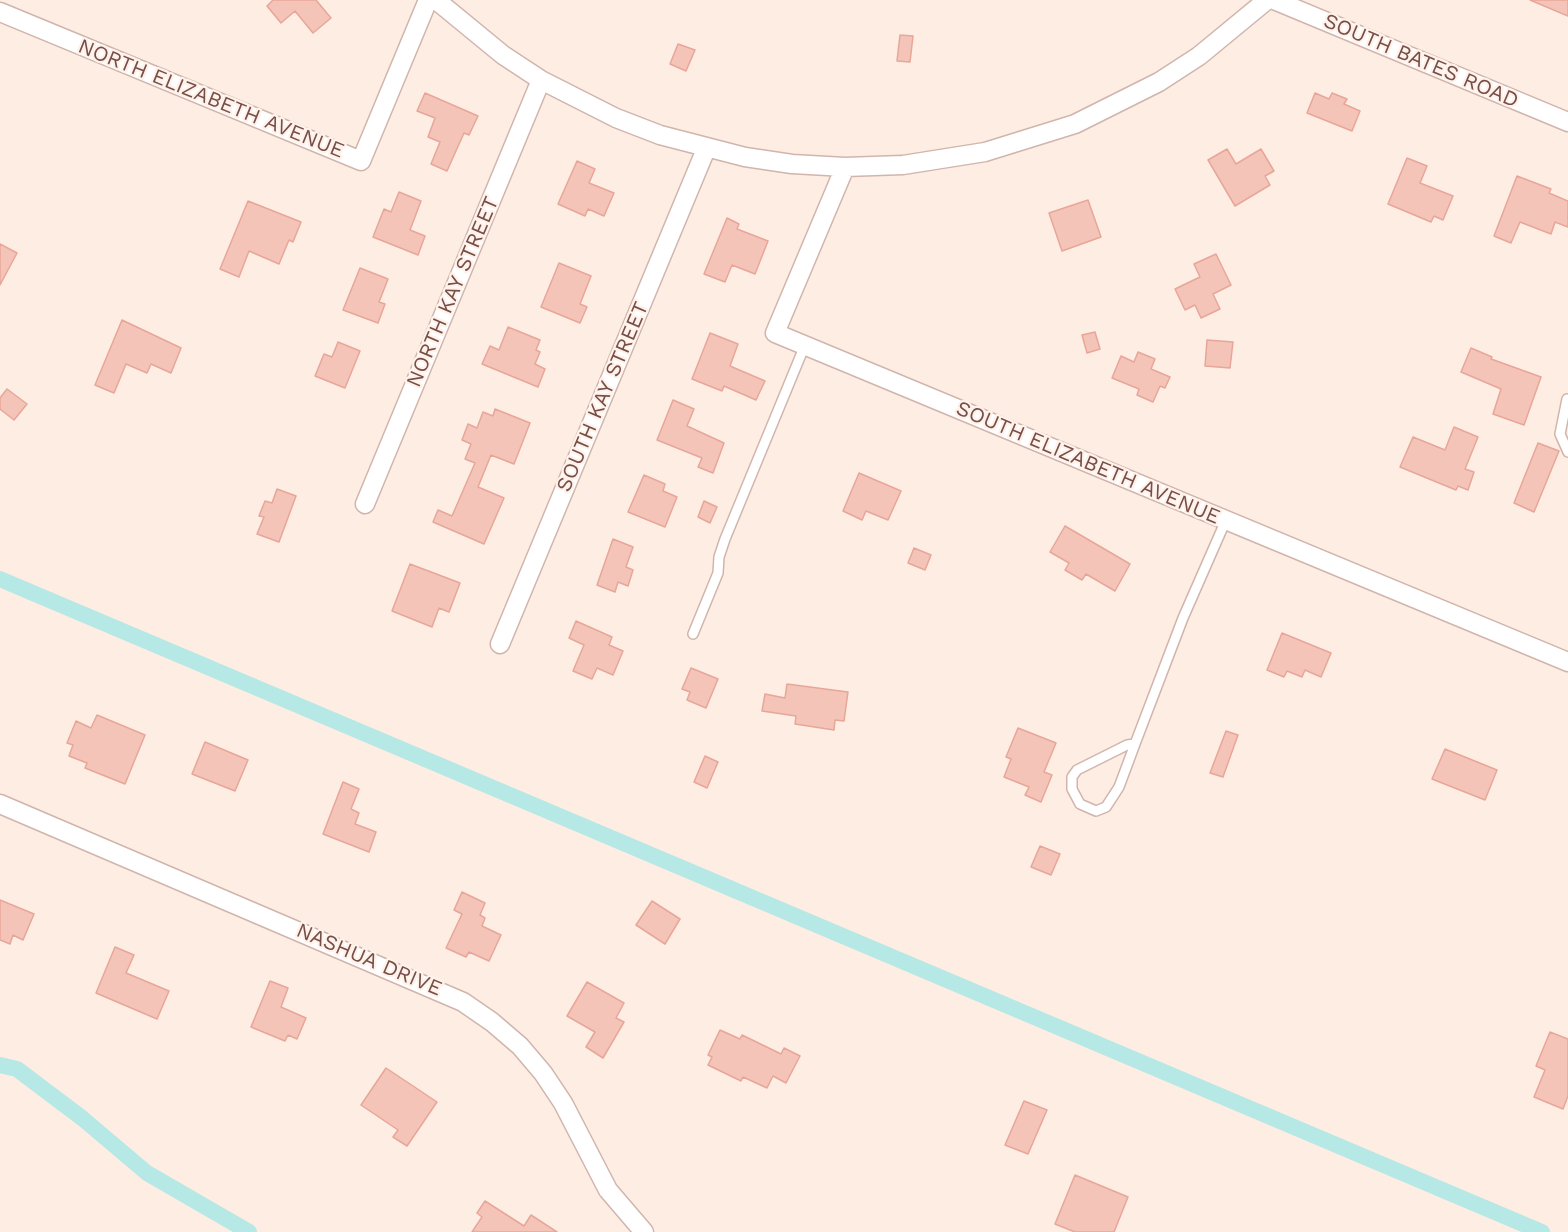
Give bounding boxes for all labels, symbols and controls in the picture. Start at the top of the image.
street label: SOUTH BATES ROAD [1320,8,1522,114]
street label: NORTH ELIZABETH AVENUE [74,34,348,164]
street label: NORTH KAY STREET [401,193,505,391]
street label: SOUTH KAY STREET [552,298,654,496]
street label: SOUTH ELIZABETH AVENUE [952,396,1224,530]
street label: NASHUA DRIVE [292,918,446,1002]

